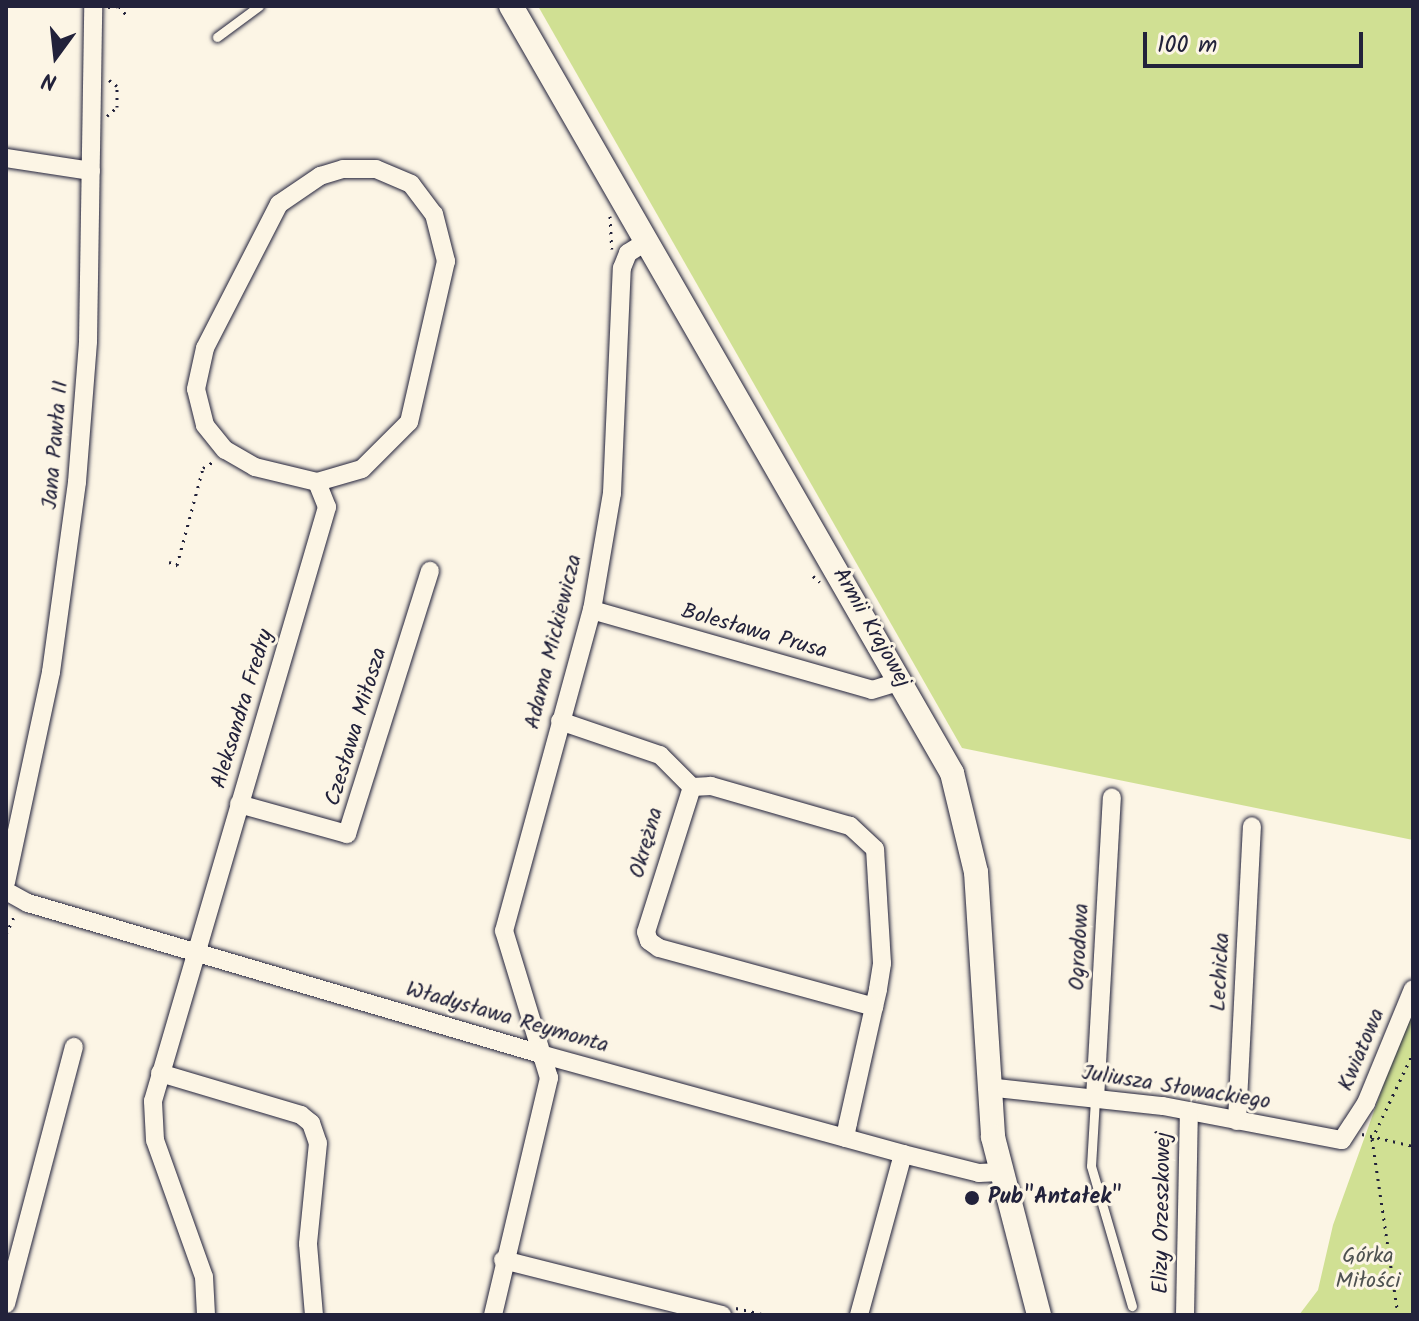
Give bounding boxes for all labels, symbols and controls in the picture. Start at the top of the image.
north arrow [16,16,96,96]
scale bar [1147,16,1367,66]
text: 100 m [1157,26,1217,65]
text: N [38,61,61,98]
street label: Jana Pawła II [37,379,75,511]
street label: Adama Mickiewicza [520,552,588,732]
street label: Armii Krajowej [826,563,916,693]
street label: Bolesława Prusa [678,599,830,665]
street label: Aleksandra Fredry [206,626,280,792]
street label: Czesława Miłosza [320,645,394,809]
street label: Okrężna [624,805,670,881]
street label: Ogrodowa [1065,903,1095,991]
street label: Lechicka [1206,932,1236,1012]
street label: Władysława Reymonta [403,976,611,1060]
street label: Kwiatowa [1333,1005,1391,1095]
street label: Juliusza Słowackiego [1080,1060,1272,1116]
street label: Elizy Orzeszkowej [1148,1132,1178,1294]
place label: Pub"Antałek" [988,1185,1122,1211]
marker: Pub"Antałek" [963,1189,981,1207]
park label: Górka Miłości [1336,1243,1400,1294]

